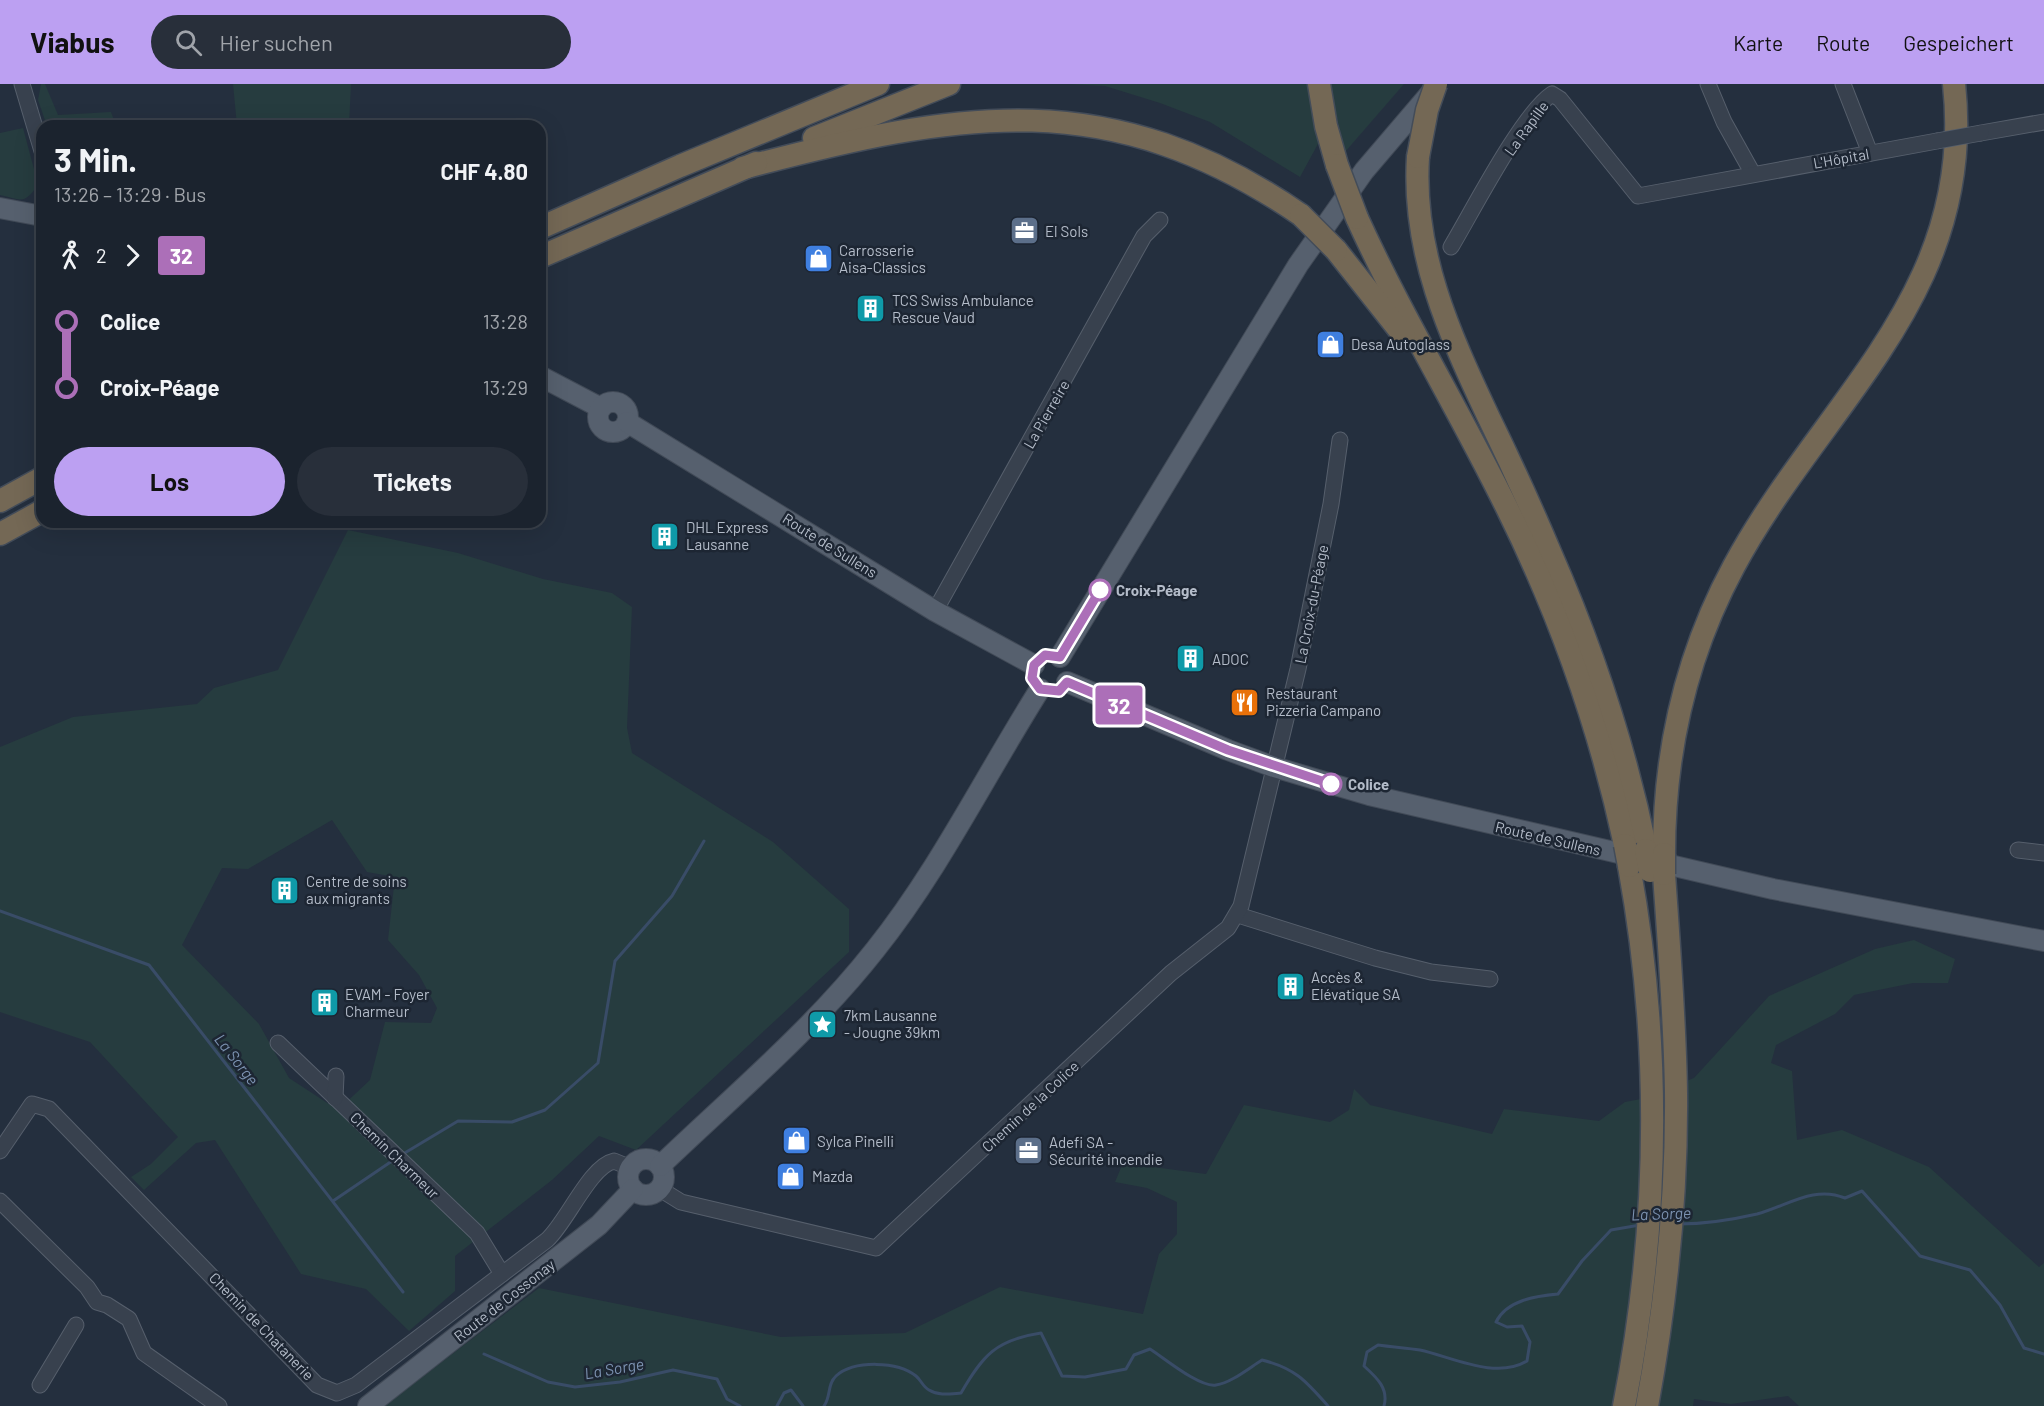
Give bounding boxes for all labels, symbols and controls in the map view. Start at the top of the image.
search box [151,15,571,69]
text: Viabus [30,25,115,59]
icon: search [172,26,205,59]
text: Hier suchen [220,29,333,55]
text: Karte [1733,30,1783,55]
text: Route [1816,30,1870,55]
text: Gespeichert [1903,30,2014,55]
street label: La Rapille [1500,97,1552,159]
text: 3 Min. [54,139,137,179]
street label: L'Hôpital [1812,144,1870,172]
text: CHF 4.80 [440,158,528,184]
text: 13:26 – 13:29 · Bus [54,182,206,206]
office icon: El Sols [1008,215,1040,247]
place label: El Sols [1045,222,1088,240]
icon: walk [54,239,87,272]
icon: forward [116,239,149,272]
place label: Carrosserie Aisa-Classics [839,241,926,276]
text: 2 [96,243,107,267]
text: 32 [170,243,193,268]
shop icon: Carrosserie Aisa-Classics [802,243,834,275]
place label: TCS Swiss Ambulance Rescue Vaud [892,291,1034,326]
building icon: TCS Swiss Ambulance Rescue Vaud [855,293,887,325]
text: Colice [100,308,160,334]
text: 13:28 [483,309,528,333]
shop icon: Desa Autoglass [1314,328,1346,360]
place label: Desa Autoglass [1351,335,1450,353]
text: Croix-Péage [100,374,220,400]
text: 13:29 [483,375,528,399]
street label: La Pierreire [1019,377,1073,451]
button: Los [54,447,285,516]
button: Tickets [297,447,528,516]
street label: Route de Sullens [780,509,880,581]
place label: DHL Express Lausanne [686,518,769,553]
building icon: DHL Express Lausanne [649,520,681,552]
street label: La Croix-du-Péage [1291,543,1331,665]
marker: Croix-Péage [1089,579,1111,601]
place label: Croix-Péage [1116,581,1198,599]
building icon: ADOC [1175,643,1207,675]
place label: ADOC [1212,650,1249,668]
place label: Restaurant Pizzeria Campano [1266,684,1381,719]
line badge: 32 [1092,686,1146,724]
restaurant icon: Restaurant Pizzeria Campano [1229,686,1261,718]
text: 32 [1107,693,1131,718]
marker: Colice [1320,773,1342,795]
place label: Colice [1348,775,1389,793]
street label: Route de Sullens [1493,817,1603,859]
place label: Centre de soins aux migrants [306,872,407,907]
building icon: Centre de soins aux migrants [269,874,301,906]
place label: Accès & Elévatique SA [1311,968,1400,1003]
building icon: Accès & Elévatique SA [1274,970,1306,1002]
place label: EVAM - Foyer Charmeur [345,985,430,1020]
building icon: EVAM - Foyer Charmeur [308,987,340,1019]
place label: 7km Lausanne - Jougne 39km [844,1006,940,1041]
place icon: 7km Lausanne - Jougne 39km [807,1008,839,1040]
water label: La Sorge [211,1030,263,1088]
street label: Chemin de la Colice [978,1056,1082,1156]
street label: Chemin Charmeur [347,1108,444,1202]
shop icon: Sylca Pinelli [780,1125,812,1157]
place label: Sylca Pinelli [817,1132,894,1150]
place label: Adefi SA - Sécurité incendie [1049,1133,1163,1168]
office icon: Adefi SA - Sécurité incendie [1012,1135,1044,1167]
shop icon: Mazda [775,1160,807,1192]
place label: Mazda [812,1167,853,1185]
water label: La Sorge [1631,1202,1691,1224]
street label: Route de Cossonay [450,1255,558,1345]
street label: Chemin de Chatanerie [206,1268,318,1384]
water label: La Sorge [583,1353,645,1383]

